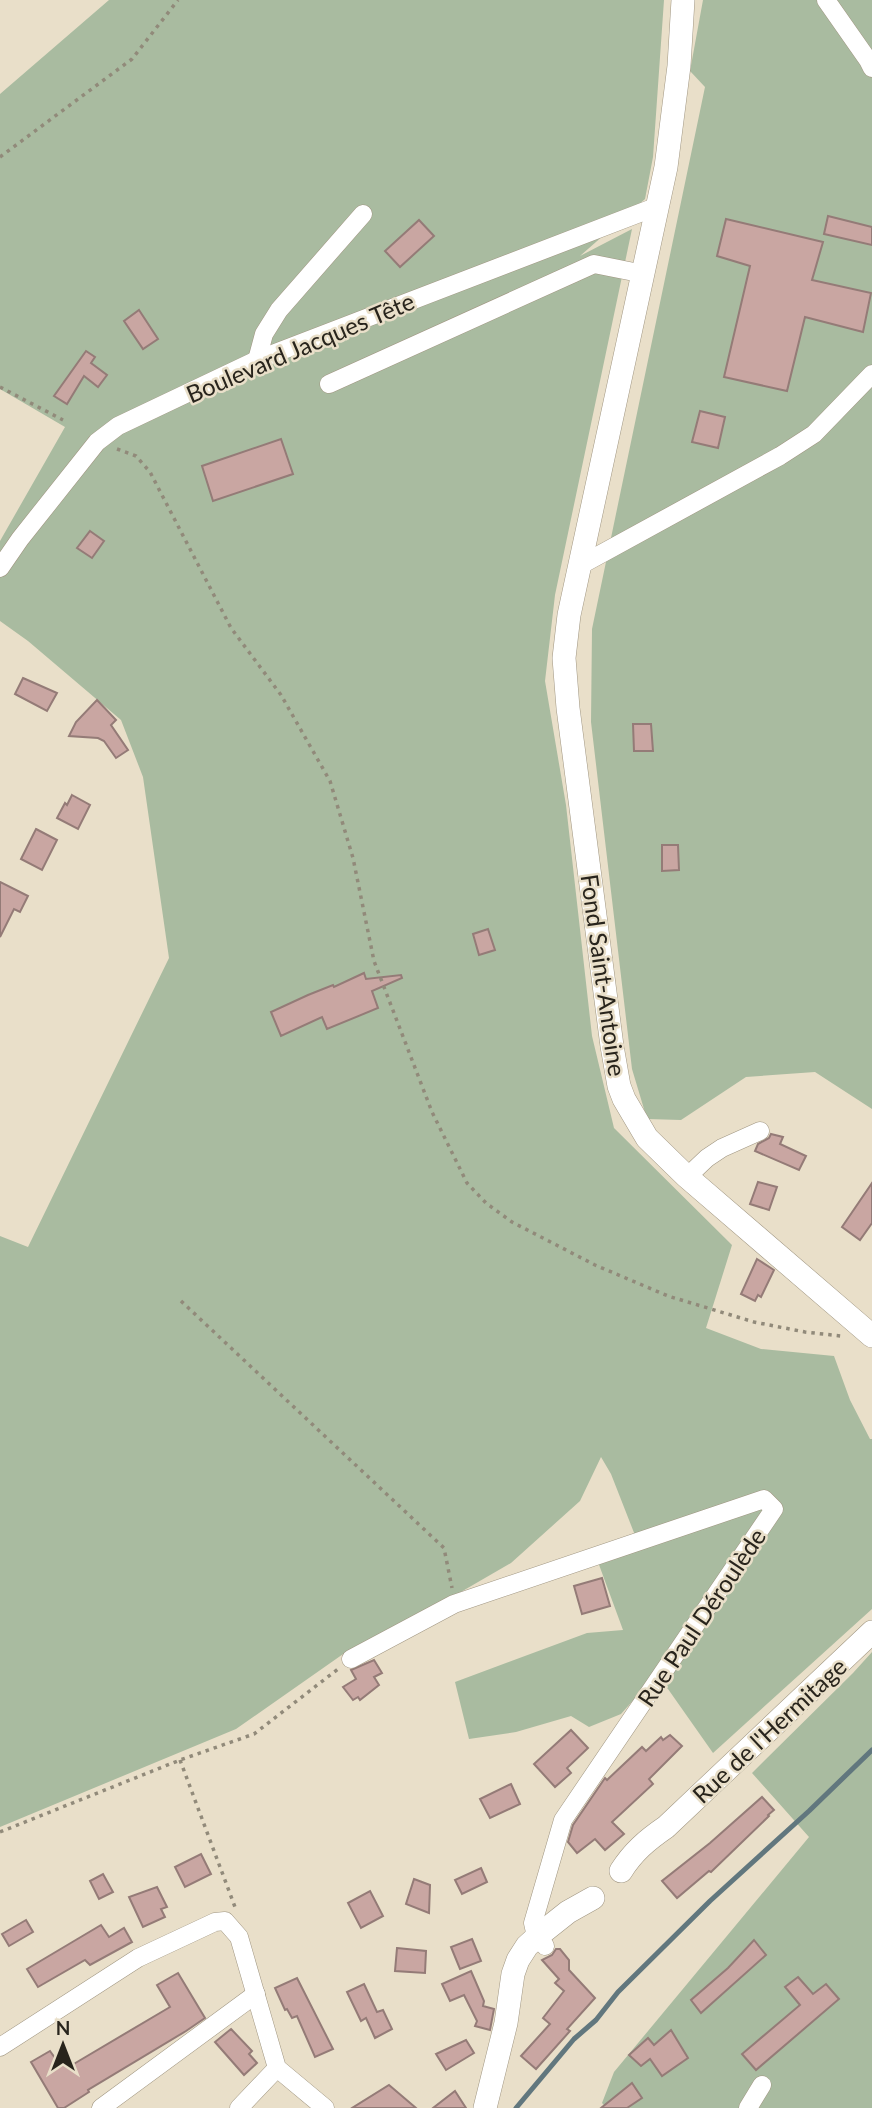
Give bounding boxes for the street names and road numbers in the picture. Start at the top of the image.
street label: Boulevard Jacques Tête [182,286,418,408]
street label: Fond Saint-Antoine [575,872,633,1078]
street label: Rue Paul Déroulède [631,1523,771,1711]
street label: Rue de l'Hermitage [686,1651,852,1809]

